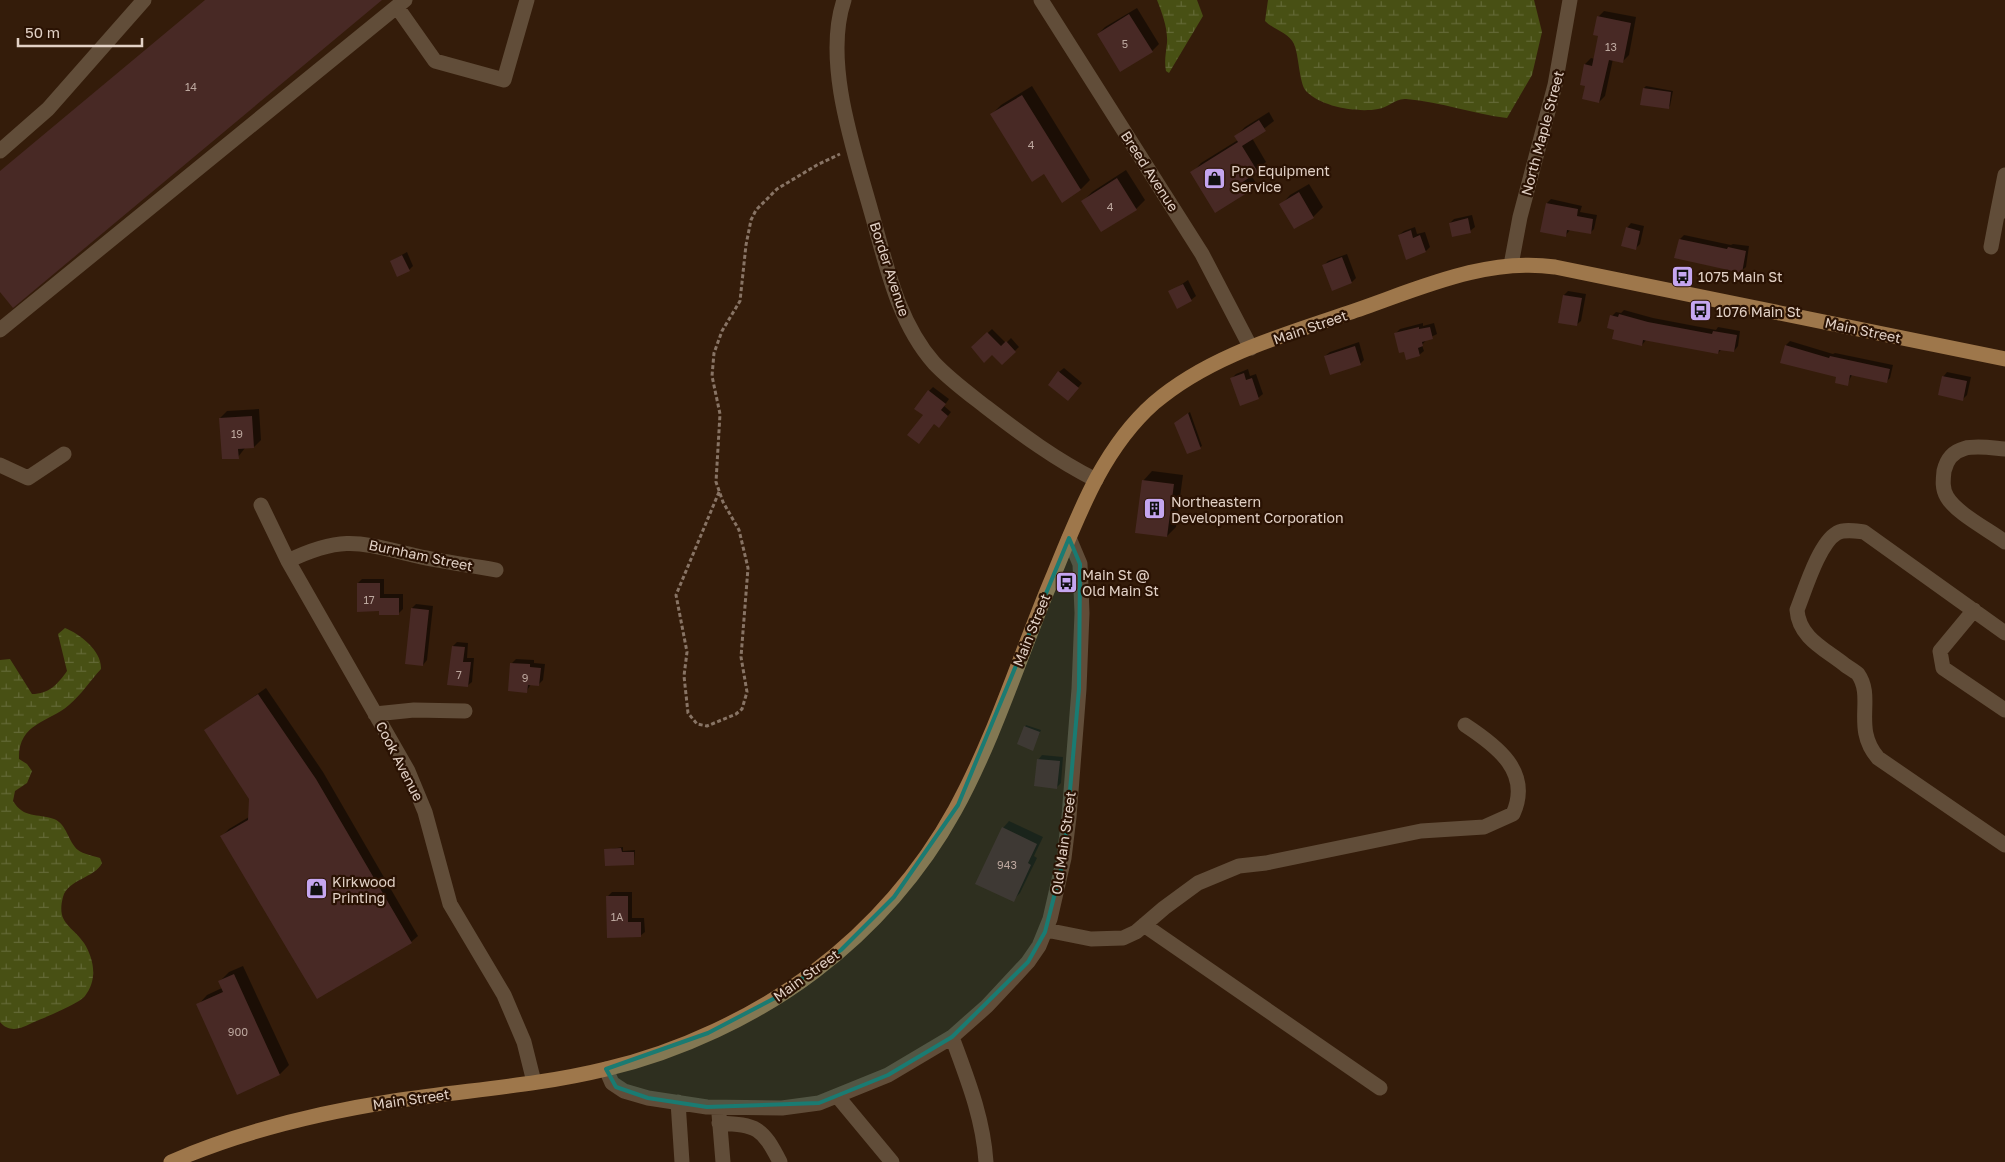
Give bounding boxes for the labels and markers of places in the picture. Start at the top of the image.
place label: Pro Equipment Service [1231,162,1330,195]
shop icon: Pro Equipment Service [1203,166,1227,190]
bus stop icon: 1075 Main St [1670,264,1694,288]
place label: 1075 Main St [1698,268,1783,285]
bus stop icon: 1076 Main St [1688,299,1712,323]
place label: 1076 Main St [1716,303,1801,320]
place label: Northeastern Development Corporation [1171,493,1344,526]
building icon: Northeastern Development Corporation [1143,497,1167,521]
place label: Main St @ Old Main St [1082,566,1159,599]
bus stop icon: Main St @ Old Main St [1054,570,1078,594]
place label: Kirkwood Printing [332,873,396,906]
shop icon: Kirkwood Printing [304,877,328,901]

